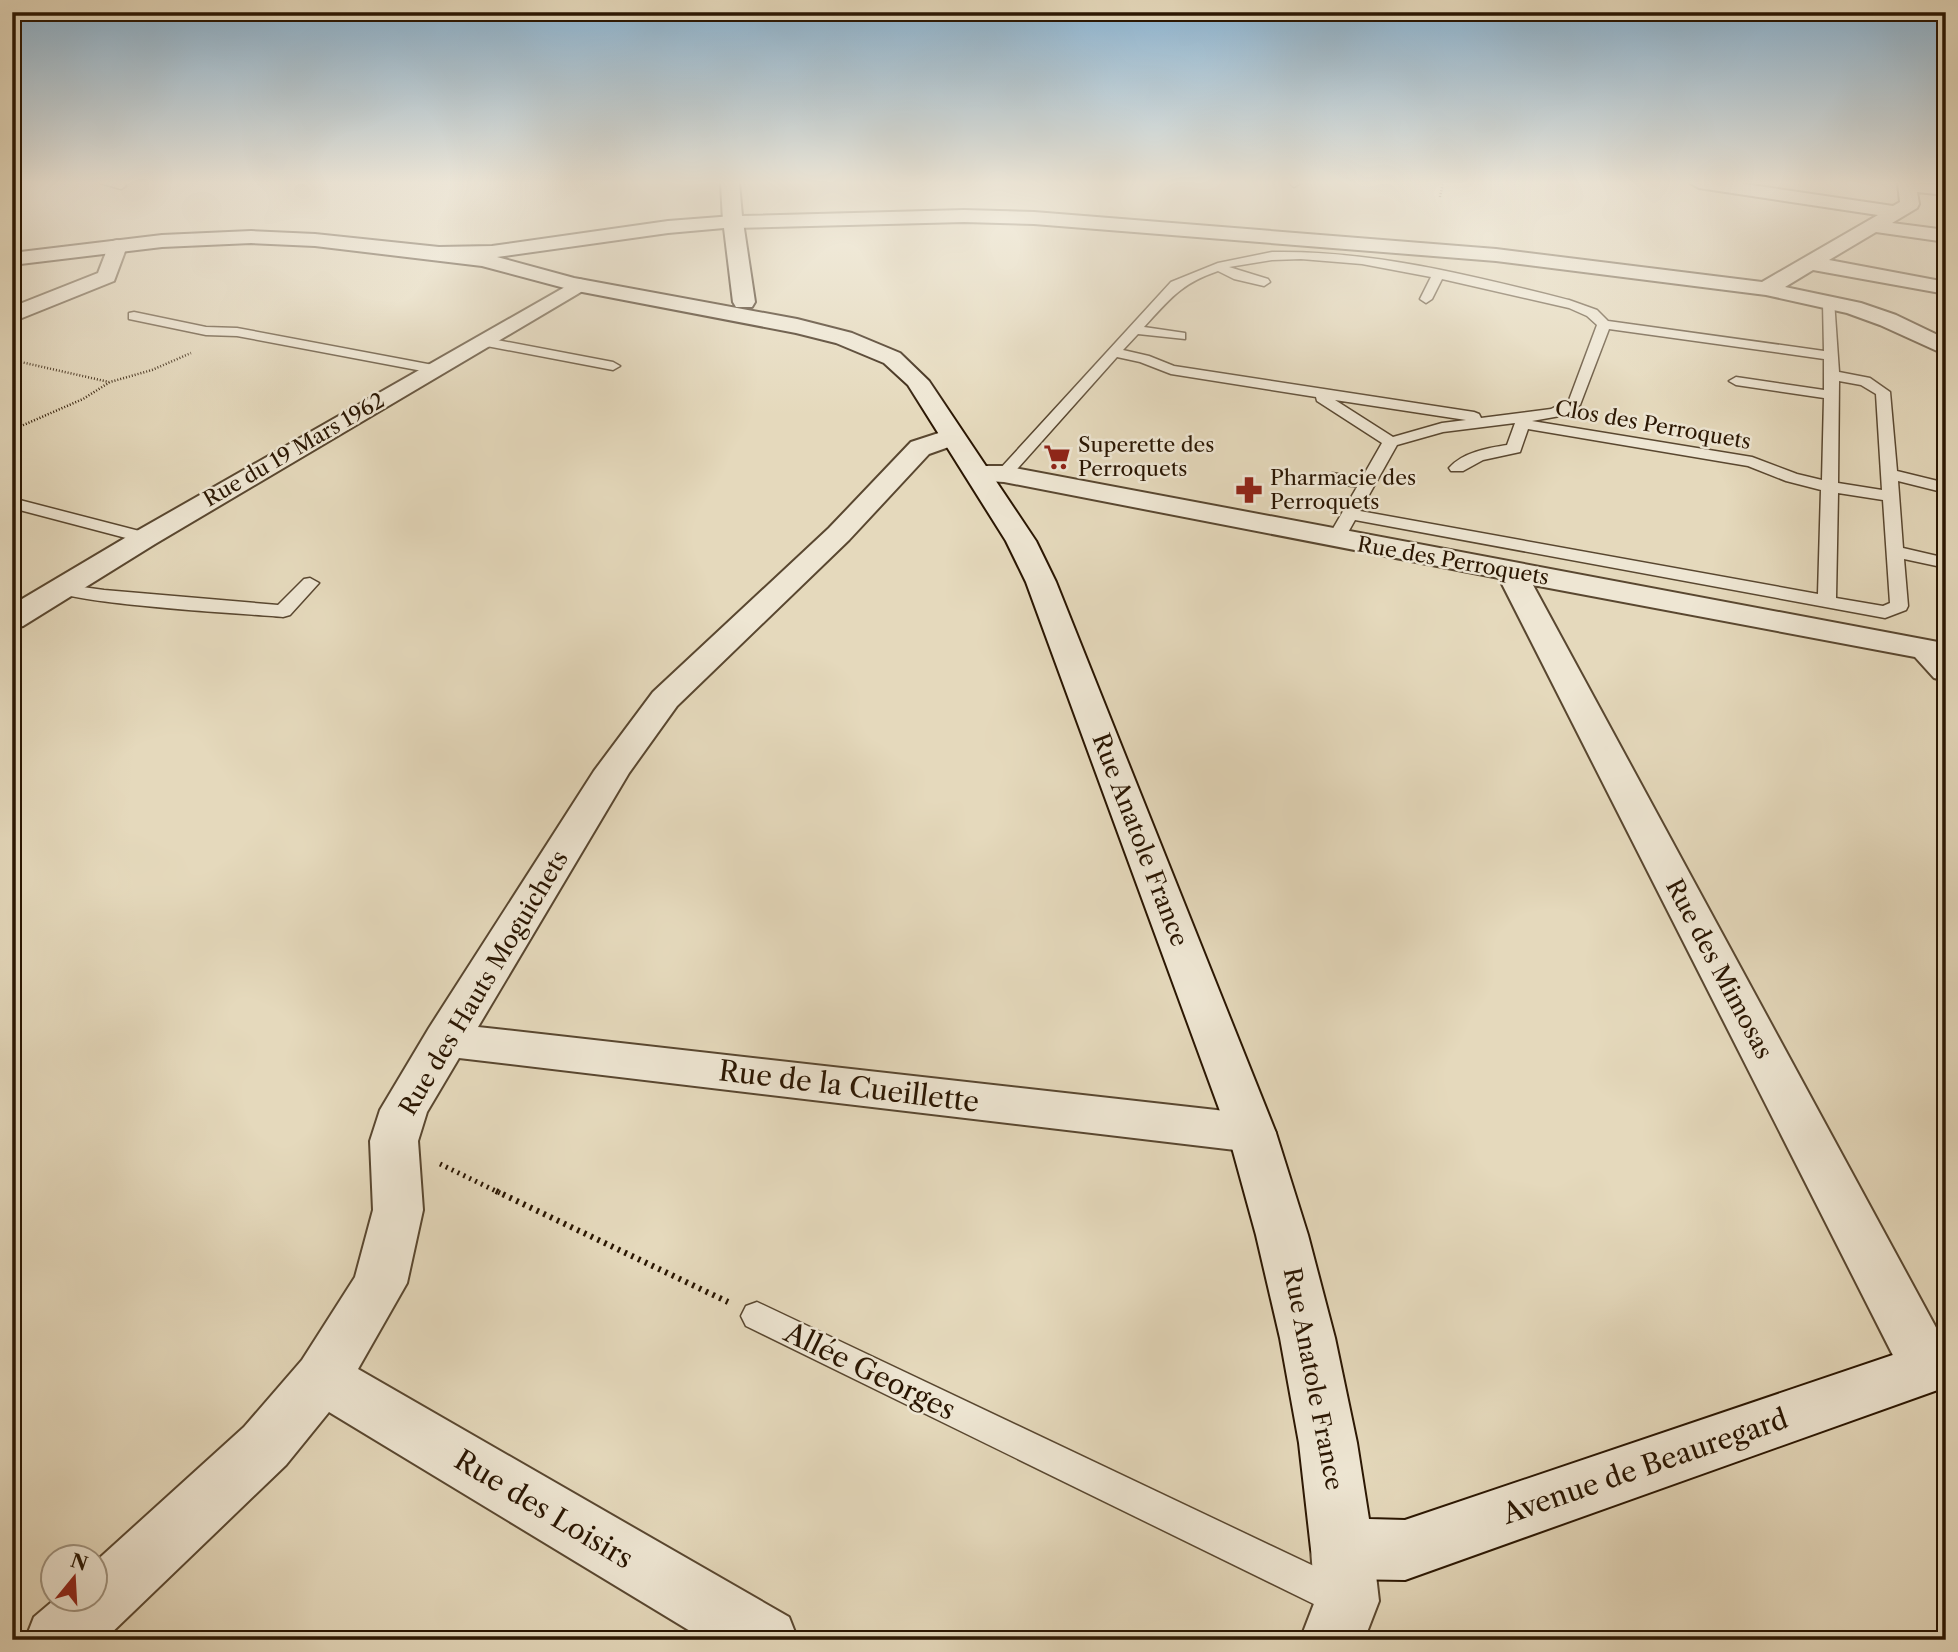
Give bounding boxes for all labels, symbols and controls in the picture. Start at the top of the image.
street label: Rue du 19 Mars 1962 [199,388,389,512]
street label: Clos des Perroquets [1553,395,1753,454]
place label: Superette des Perroquets [1078,432,1214,481]
supermarket icon: Superette des Perroquets [1042,442,1072,472]
place label: Pharmacie des Perroquets [1270,465,1416,514]
pharmacy icon: Pharmacie des Perroquets [1234,475,1264,505]
street label: Rue des Perroquets [1355,531,1551,590]
street label: Rue Anatole France [1086,729,1195,951]
street label: Rue des Hauts Moguichets [393,845,574,1120]
street label: Rue des Mimosas [1660,874,1779,1064]
street label: Rue de la Cueillette [717,1053,981,1119]
street label: Rue Anatole France [1278,1265,1349,1493]
street label: Allée Georges [778,1315,961,1427]
street label: Avenue de Beauregard [1497,1401,1792,1531]
street label: Rue des Loisirs [449,1442,639,1576]
north arrow [38,1544,108,1614]
text: N [68,1549,91,1576]

